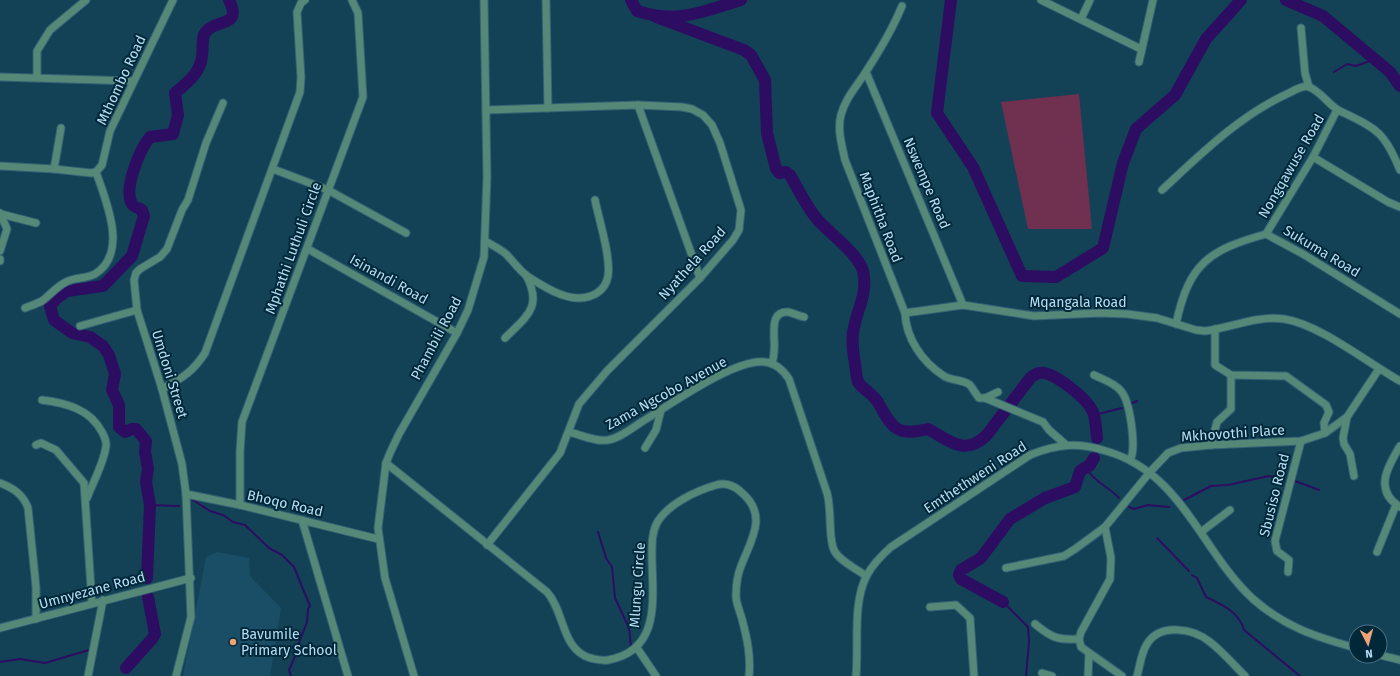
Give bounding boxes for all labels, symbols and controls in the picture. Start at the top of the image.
street label: Mthombo Road [93,33,150,128]
street label: Nongqawuse Road [1255,111,1328,221]
street label: Nswempe Road [900,135,953,231]
street label: Maphitha Road [855,169,906,265]
street label: Mphathi Luthuli Circle [262,180,325,316]
street label: Sukuma Road [1280,222,1363,281]
street label: Nyathela Road [655,223,730,303]
street label: Isinandi Road [347,251,431,308]
street label: Phambili Road [407,294,466,383]
street label: Mqangala Road [1029,294,1127,311]
street label: Umdoni Street [148,328,191,421]
street label: Zama Ngcobo Avenue [603,353,730,434]
street label: Mkhovothi Place [1181,421,1286,446]
street label: Emthethweni Road [921,438,1030,517]
street label: Sbusiso Road [1256,452,1293,539]
street label: Bhoqo Road [245,486,325,520]
street label: Mlungu Circle [626,542,649,628]
street label: Umnyezane Road [37,568,147,613]
north arrow [1348,624,1388,664]
place label: Bavumile Primary School [241,626,337,659]
marker: Bavumile Primary School [228,637,238,647]
text: N [1365,647,1373,660]

